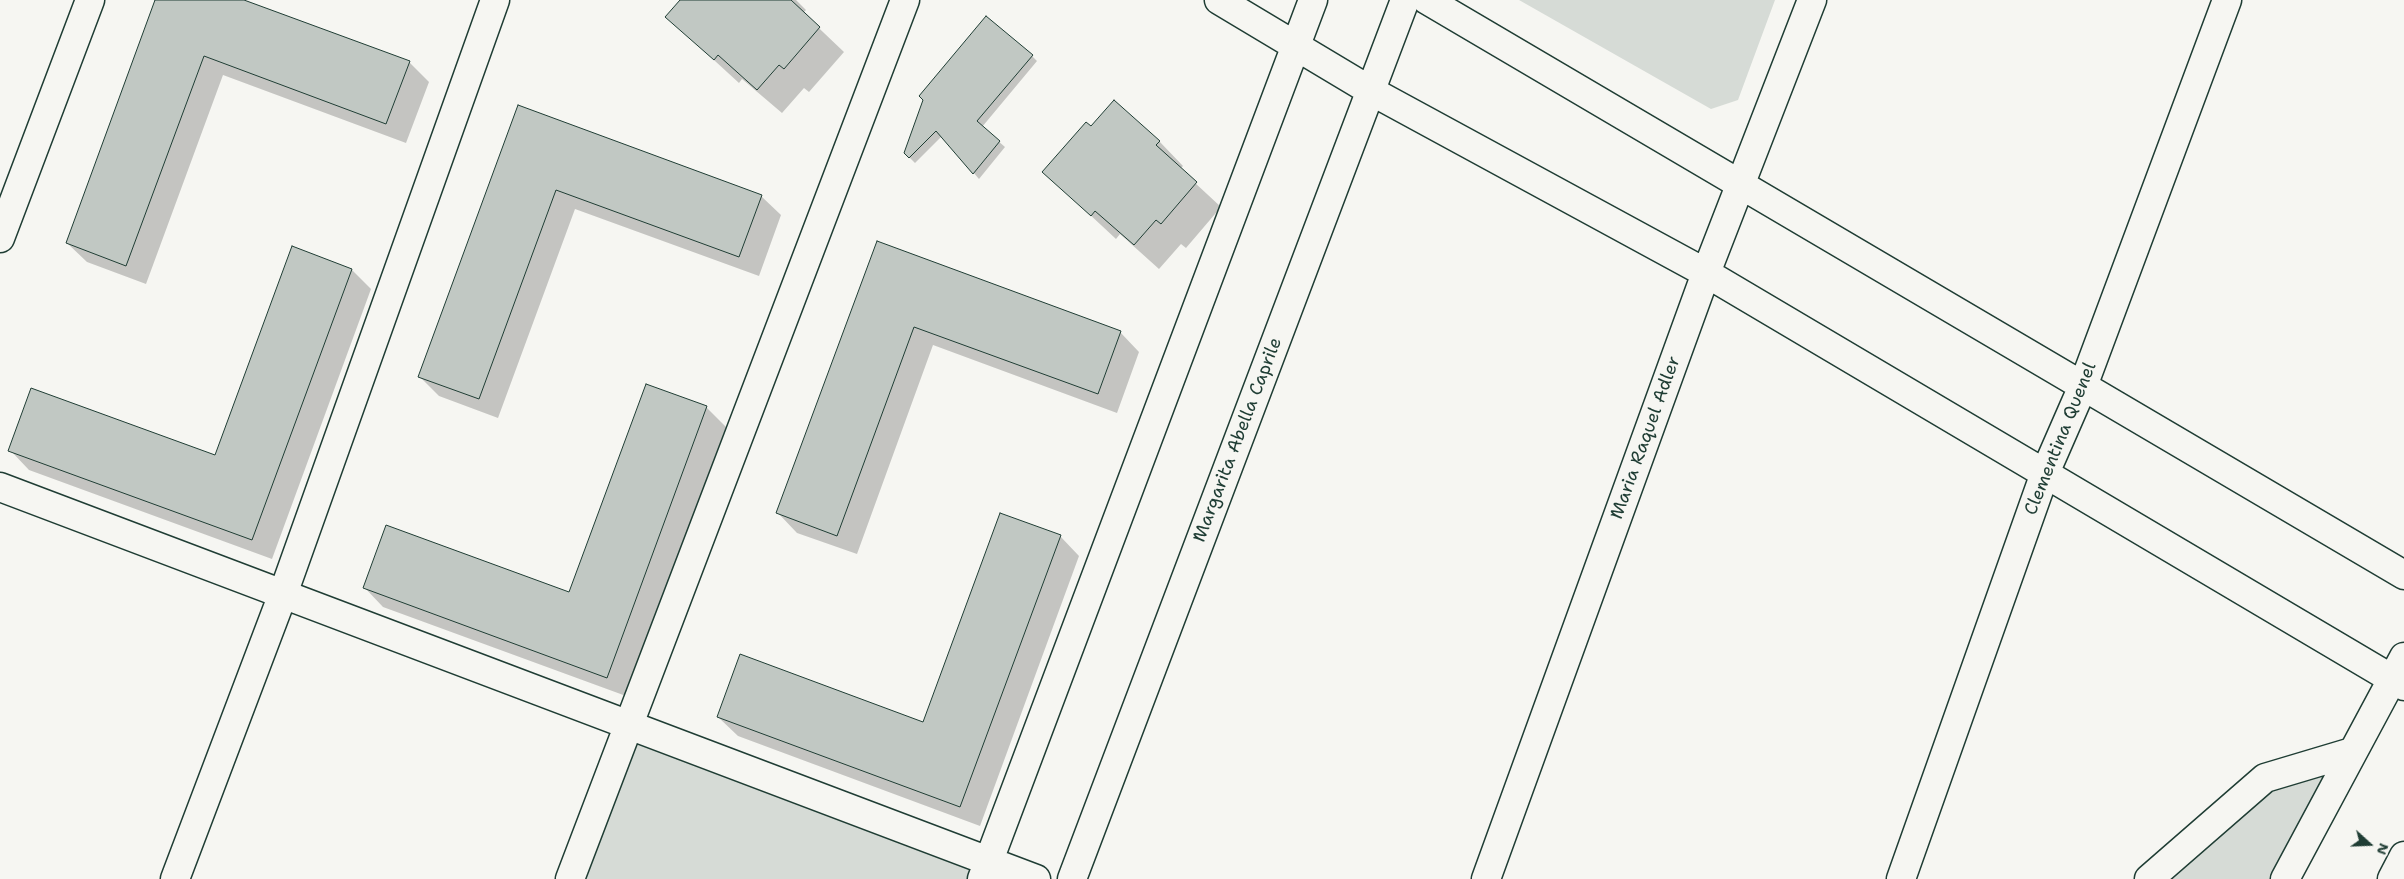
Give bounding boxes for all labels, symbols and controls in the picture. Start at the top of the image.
street label: Margarita Abella Caprile [1189,335,1287,545]
street label: Maria Raquel Adler [1606,354,1686,522]
street label: Clementina Quenel [2020,359,2102,519]
north arrow [2344,819,2394,869]
text: N [2373,841,2393,857]

